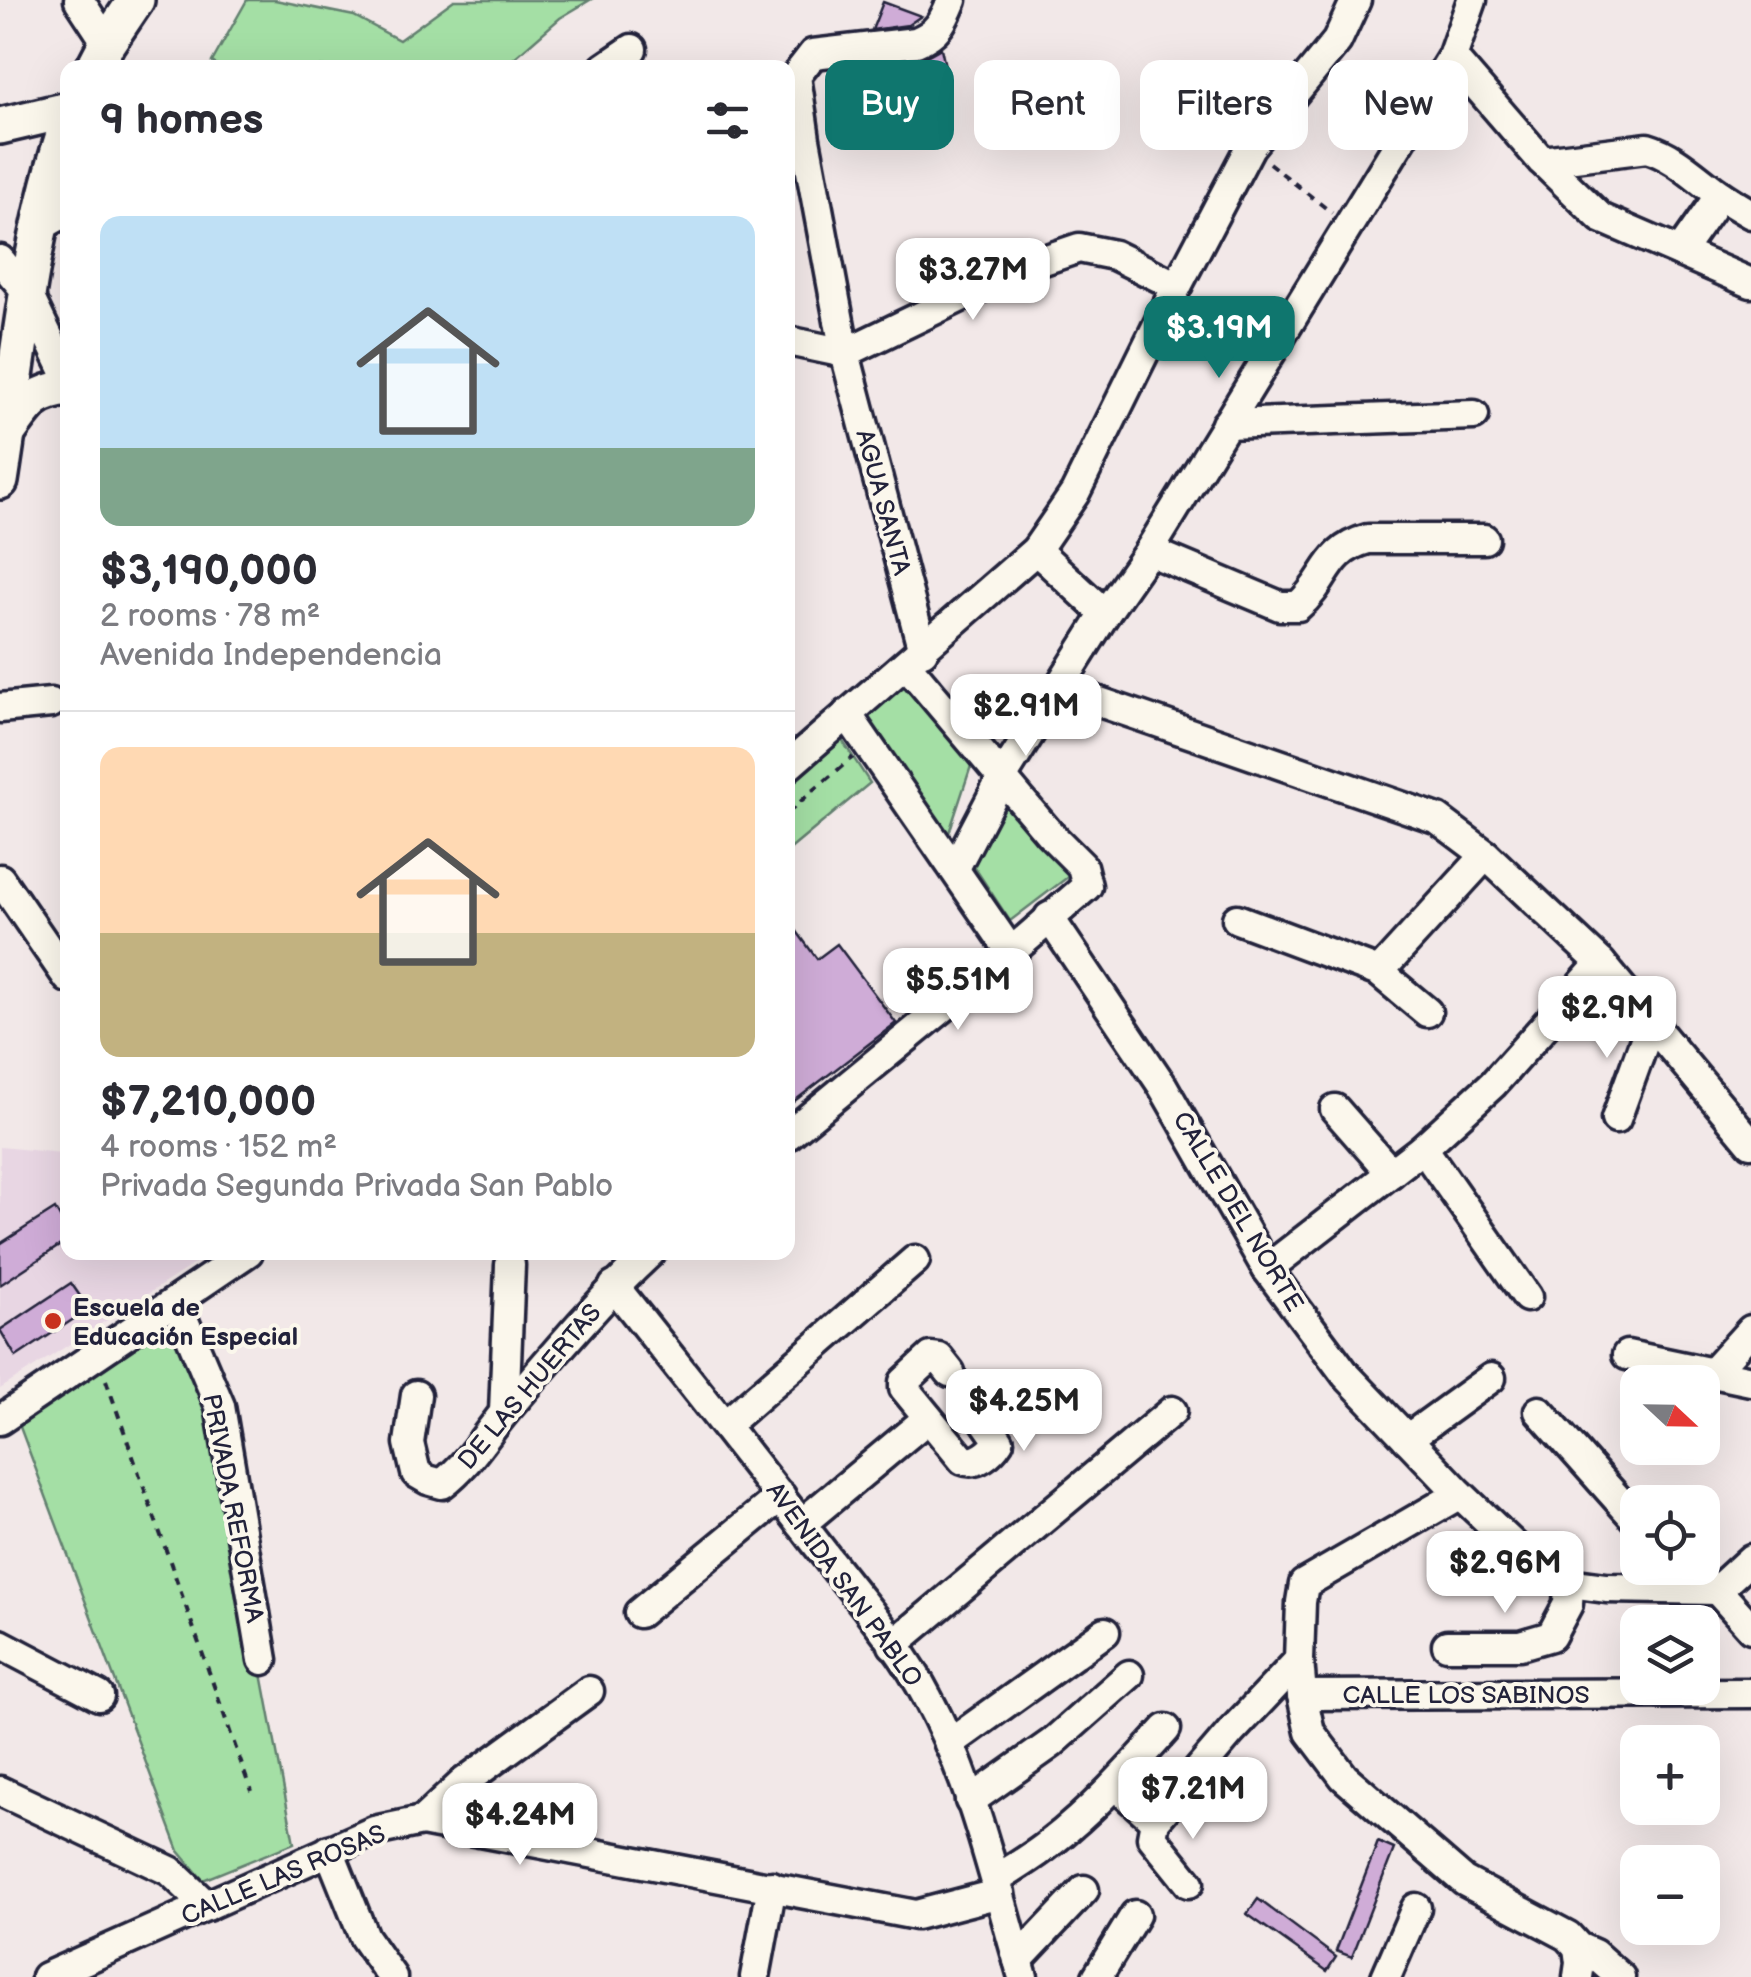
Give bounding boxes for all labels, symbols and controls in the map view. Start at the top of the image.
chip: Buy [825,60,954,150]
chip: Rent [974,60,1120,150]
chip: Filters [1140,60,1308,150]
chip: New [1328,60,1468,150]
icon: filters [700,93,755,148]
text: 9 homes [100,95,263,146]
pin: $3.27M [892,238,1054,323]
text: $3.27M [918,251,1028,290]
icon: home [338,281,518,461]
pin: $3.19M [1138,296,1300,381]
text: $3.19M [1166,309,1272,348]
street label: AGUA SANTA [848,426,917,579]
text: $3,190,000 [100,546,318,597]
text: 2 rooms · 78 m² [100,597,320,636]
text: Avenida Independencia [100,636,442,675]
pin: $2.91M [945,674,1107,759]
text: $2.91M [972,687,1080,726]
icon: home [338,812,518,992]
pin: $5.51M [877,948,1039,1033]
text: $5.51M [905,961,1011,1000]
pin: $2.9M [1537,976,1677,1061]
text: $2.9M [1560,989,1654,1028]
text: $7,210,000 [100,1077,316,1128]
street label: CALLE DEL NORTE [1166,1106,1310,1317]
text: 4 rooms · 152 m² [100,1128,337,1167]
text: Privada Segunda Privada San Pablo [100,1167,613,1206]
place label: Escuela de Educación Especial [73,1293,298,1353]
street label: DE LAS HUERTAS [452,1298,608,1476]
marker: Escuela de Educación Especial [42,1310,64,1332]
north arrow [1620,1365,1720,1465]
map controls [1620,1365,1720,1945]
pin: $4.25M [943,1369,1105,1454]
text: $4.25M [968,1382,1080,1421]
street label: PRIVADA REFORMA [195,1391,270,1626]
street label: AVENIDA SAN PABLO [759,1476,929,1693]
button: locate [1620,1485,1720,1585]
pin: $2.96M [1424,1531,1586,1616]
text: $2.96M [1448,1544,1562,1583]
button: layers [1620,1605,1720,1705]
street label: CALLE LOS SABINOS [1342,1680,1590,1711]
button: + [1620,1725,1720,1825]
pin: $7.21M [1112,1757,1274,1842]
text: $7.21M [1140,1770,1246,1809]
pin: $4.24M [439,1783,601,1868]
text: $4.24M [464,1796,576,1835]
street label: CALLE LAS ROSAS [177,1818,390,1932]
button: − [1620,1845,1720,1945]

